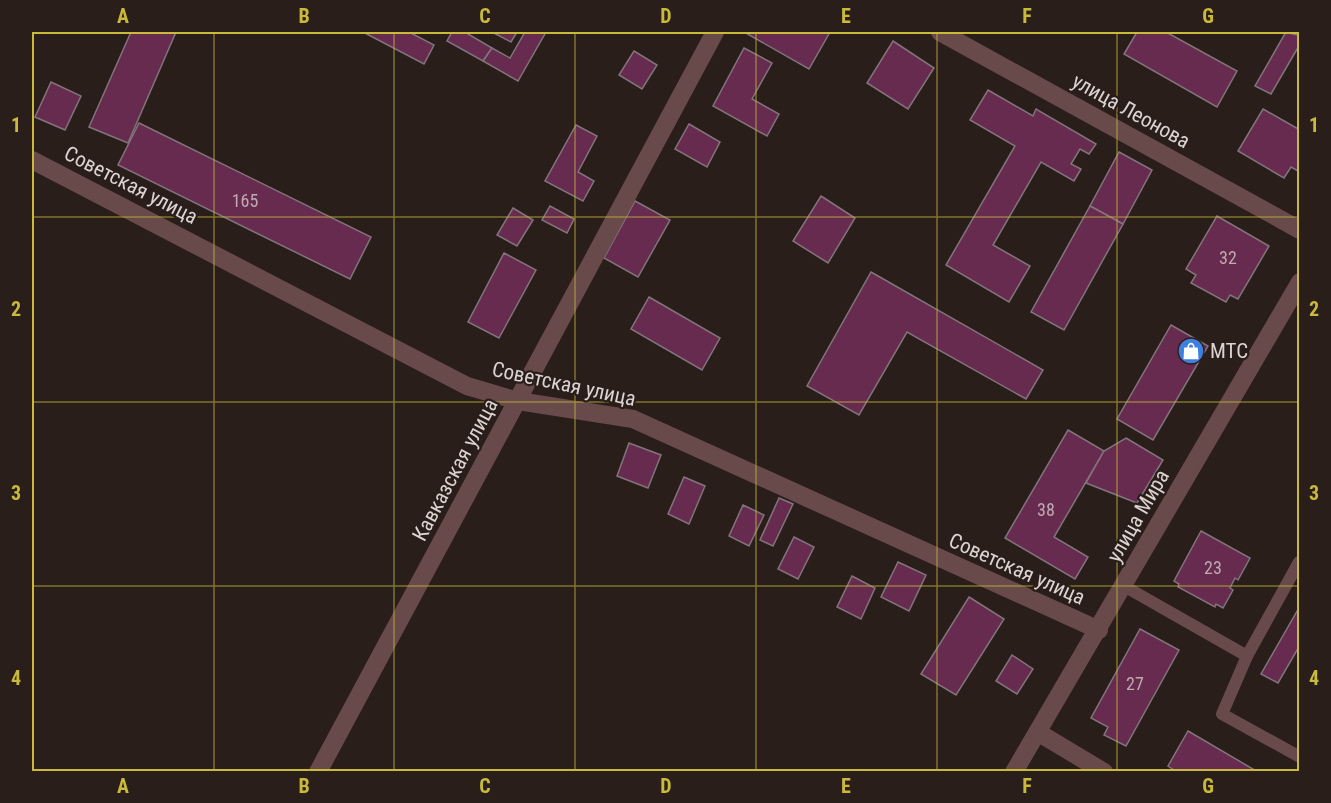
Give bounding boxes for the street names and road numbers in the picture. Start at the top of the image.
street label: улица Леонова [1068,69,1194,153]
street label: Советская улица [60,141,202,229]
street label: Советская улица [490,357,638,411]
street label: Кавказская улица [407,395,503,545]
street label: улица Мира [1102,466,1174,566]
street label: Советская улица [945,528,1089,610]

